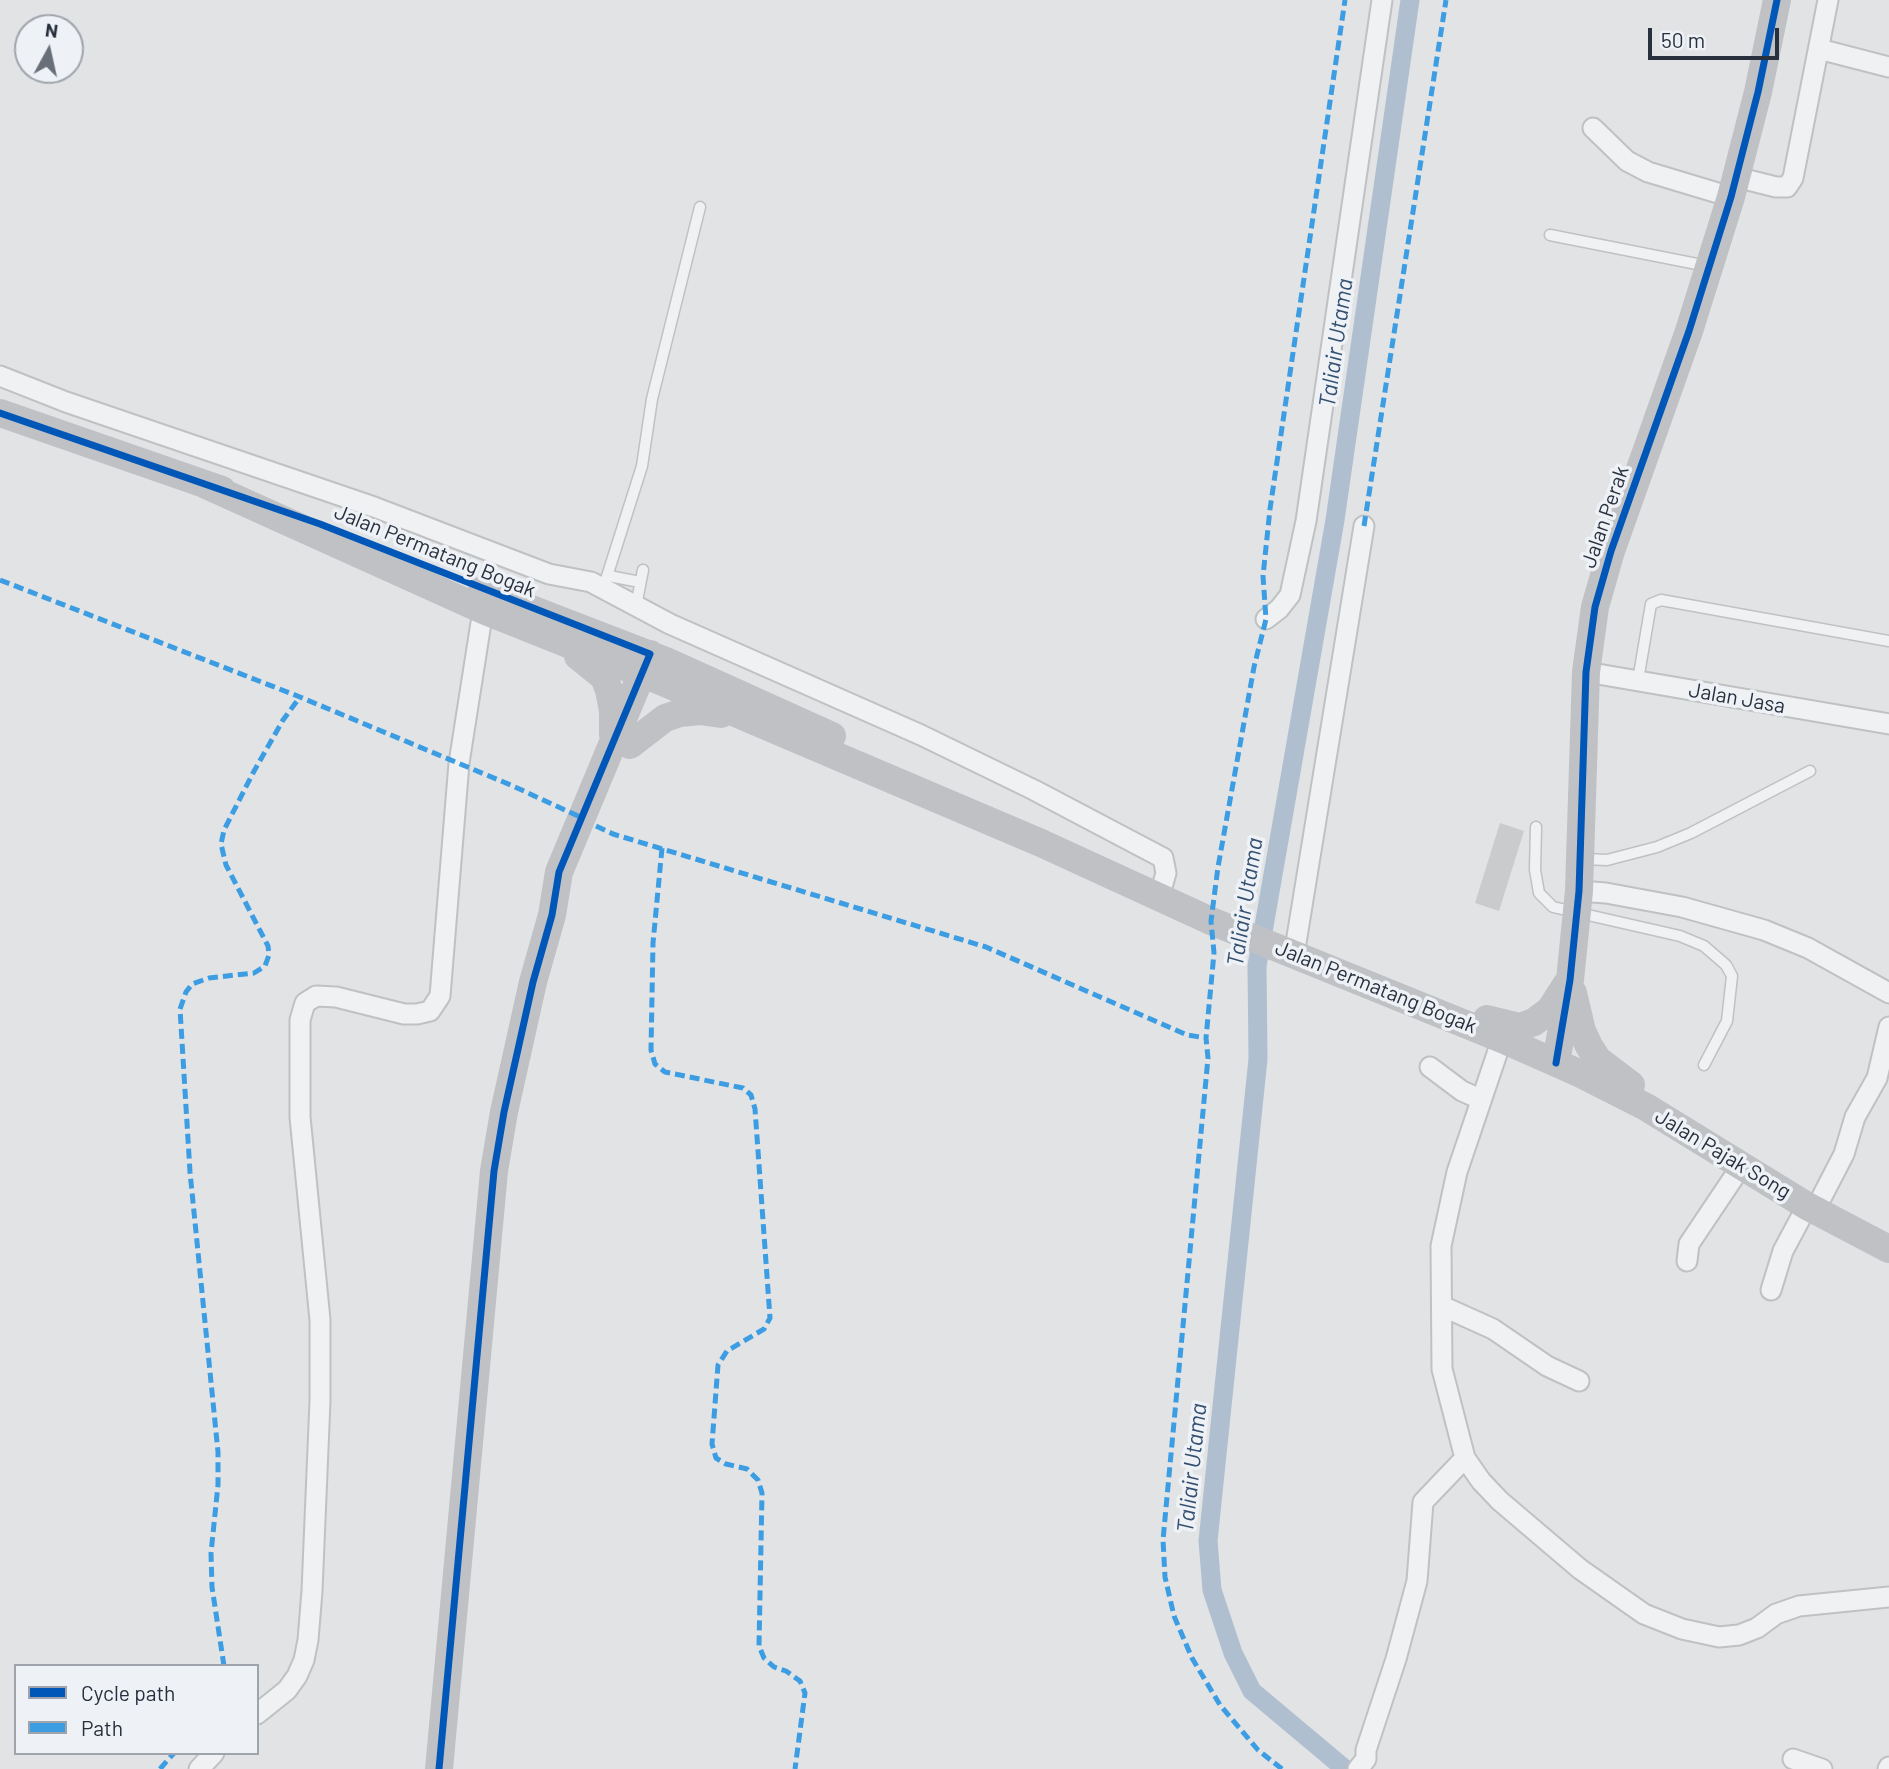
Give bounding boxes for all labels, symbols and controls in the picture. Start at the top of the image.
north arrow [14,14,84,84]
scale bar [1651,14,1782,58]
text: N [44,17,60,42]
text: 50 m [1661,27,1705,52]
water label: Taliair Utama [1313,277,1359,409]
street label: Jalan Perak [1576,463,1634,571]
street label: Jalan Permatang Bogak [331,499,539,603]
street label: Jalan Jasa [1687,677,1787,719]
water label: Taliair Utama [1221,836,1269,968]
street label: Jalan Permatang Bogak [1272,935,1480,1039]
street label: Jalan Pajak Song [1651,1104,1795,1204]
water label: Taliair Utama [1171,1402,1213,1534]
legend [14,1664,259,1755]
text: Cycle path [81,1680,175,1705]
text: Path [81,1715,123,1740]

